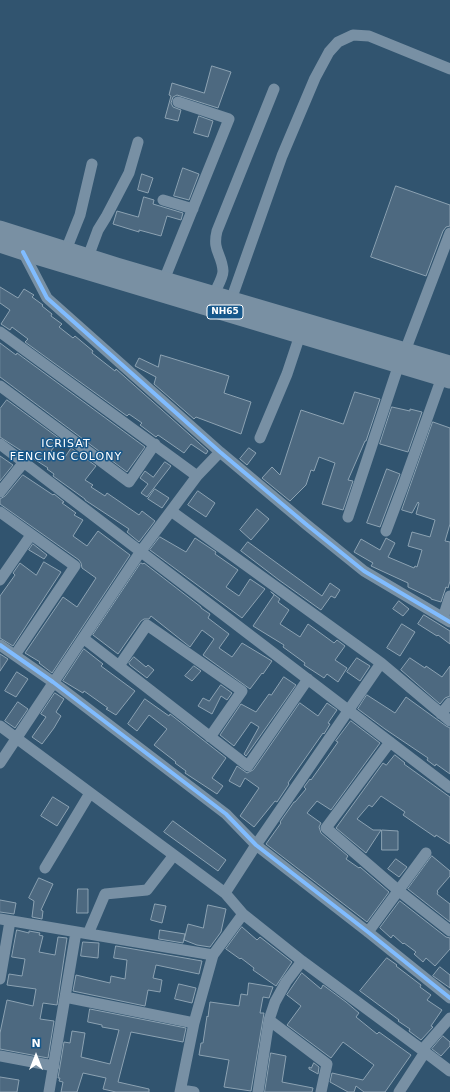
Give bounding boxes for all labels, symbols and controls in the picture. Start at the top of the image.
road number: NH65 [207,305,243,319]
district label: ICRISAT FENCING COLONY [10,437,122,463]
north arrow [16,1036,56,1076]
text: N [31,1037,41,1050]

